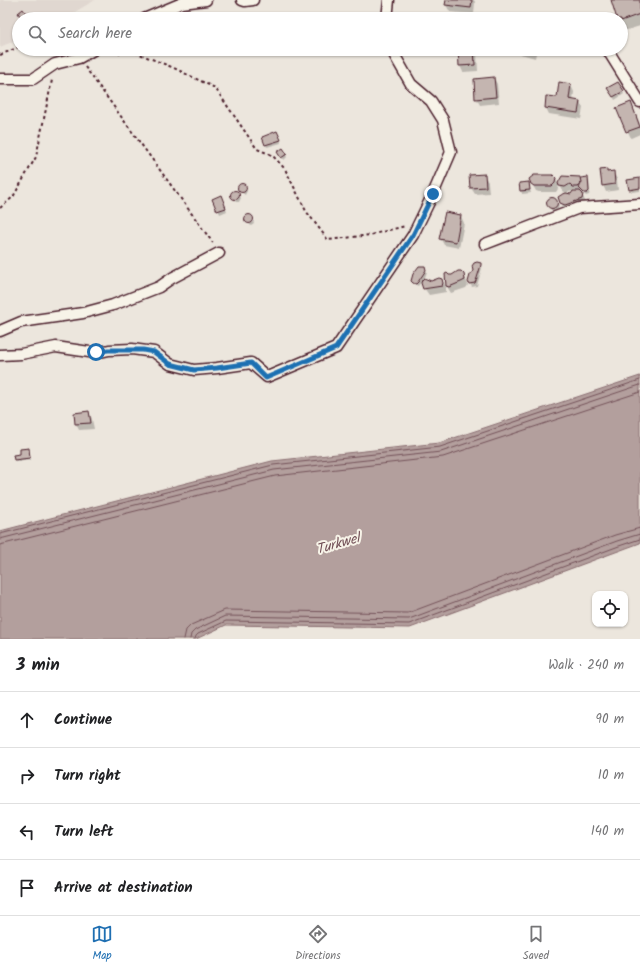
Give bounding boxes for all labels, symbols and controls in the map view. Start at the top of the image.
search box [12,12,628,56]
text: Search here [58,22,132,46]
icon: search [26,23,48,45]
route end [424,185,442,203]
route start [87,343,105,361]
water label: Turkwel [314,527,365,561]
map controls [592,591,628,627]
button: locate [592,591,628,627]
text: 3 min [16,652,60,679]
text: Walk · 240 m [548,655,624,676]
text: Continue [54,708,112,732]
icon: ahead [16,709,38,731]
text: 90 m [596,709,624,730]
text: Turn right [54,764,121,788]
icon: right [16,765,38,787]
text: 10 m [598,765,624,786]
text: Turn left [54,820,114,844]
icon: left [16,821,38,843]
text: 140 m [591,821,624,842]
text: Arrive at destination [54,876,193,900]
icon: arrive [16,877,38,899]
tab: Map [91,923,113,965]
tab: Directions [295,923,341,965]
tab: Saved [523,923,549,965]

